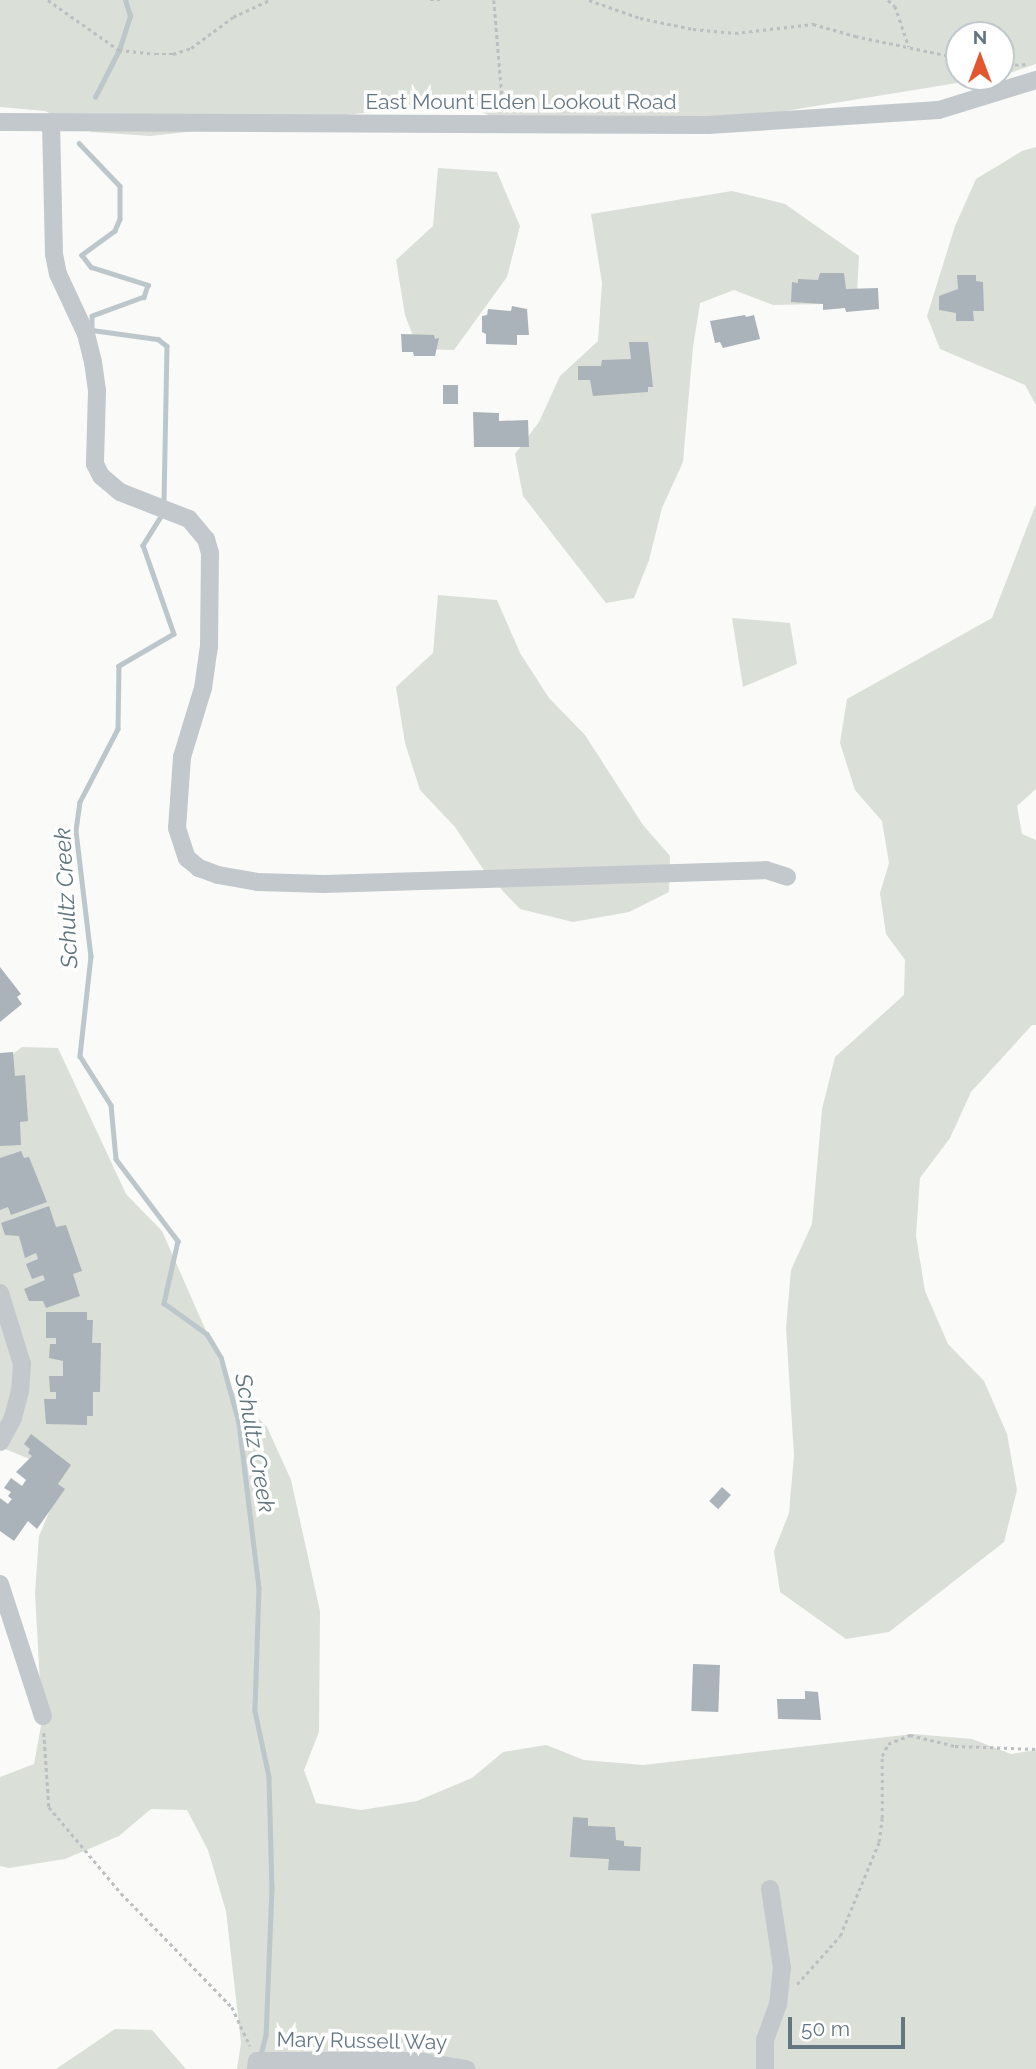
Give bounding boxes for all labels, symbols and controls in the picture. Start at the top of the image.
north arrow [945,21,1015,91]
text: N [973,26,987,48]
street label: East Mount Elden Lookout Road [365,89,677,115]
water label: Schultz Creek [49,827,83,969]
water label: Schultz Creek [229,1371,281,1515]
scale bar [791,2002,908,2046]
text: 50 m [801,2016,850,2041]
street label: Mary Russell Way [275,2027,449,2055]

